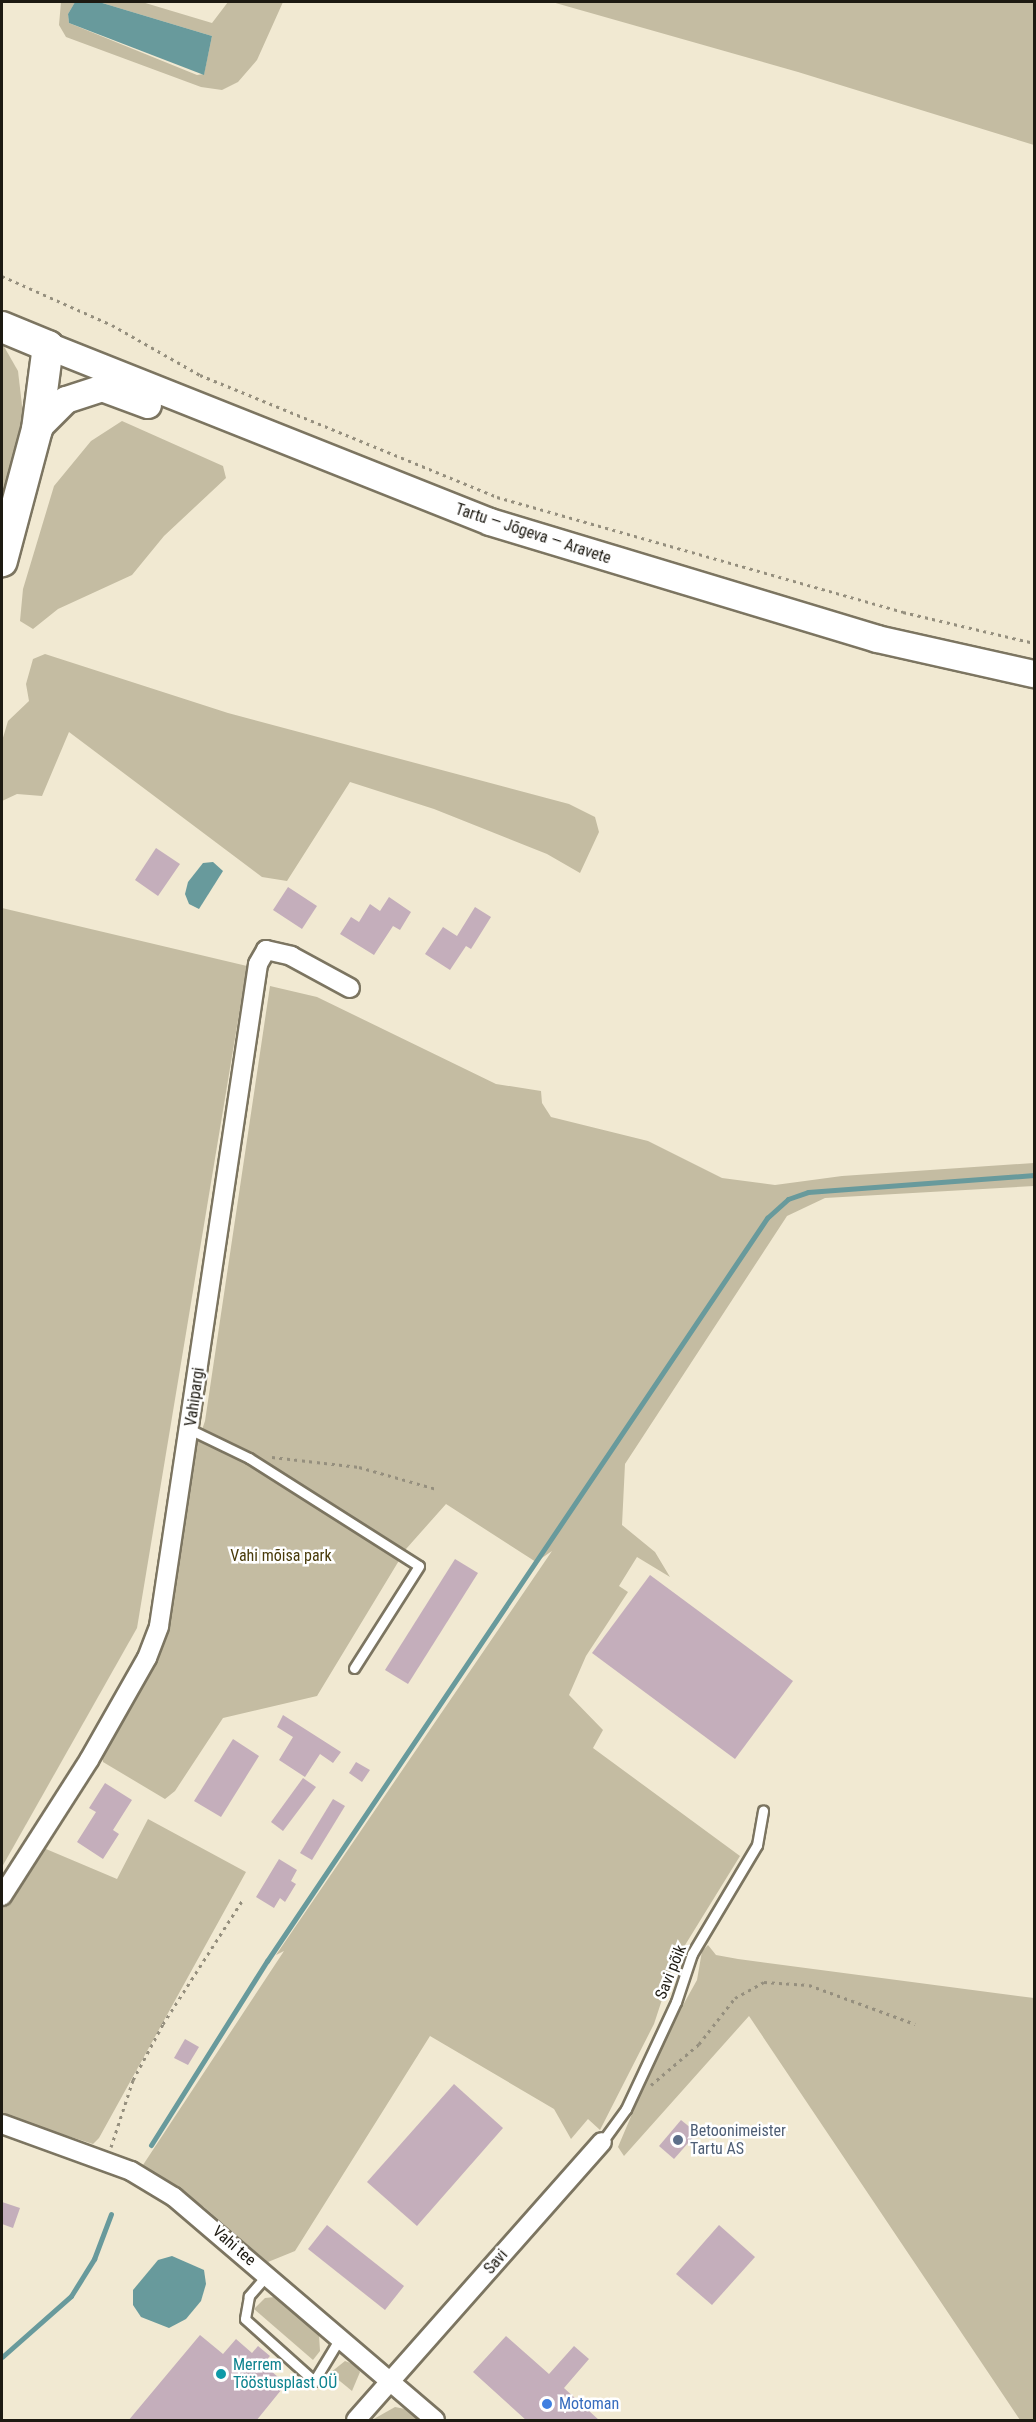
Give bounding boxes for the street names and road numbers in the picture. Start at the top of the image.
street label: Tartu — Jõgeva — Aravete [453,500,613,568]
street label: Vahipargi [181,1366,209,1428]
street label: Savi põik [651,1942,691,2002]
street label: Vahi tee [208,2222,260,2270]
street label: Savi [480,2246,512,2278]

